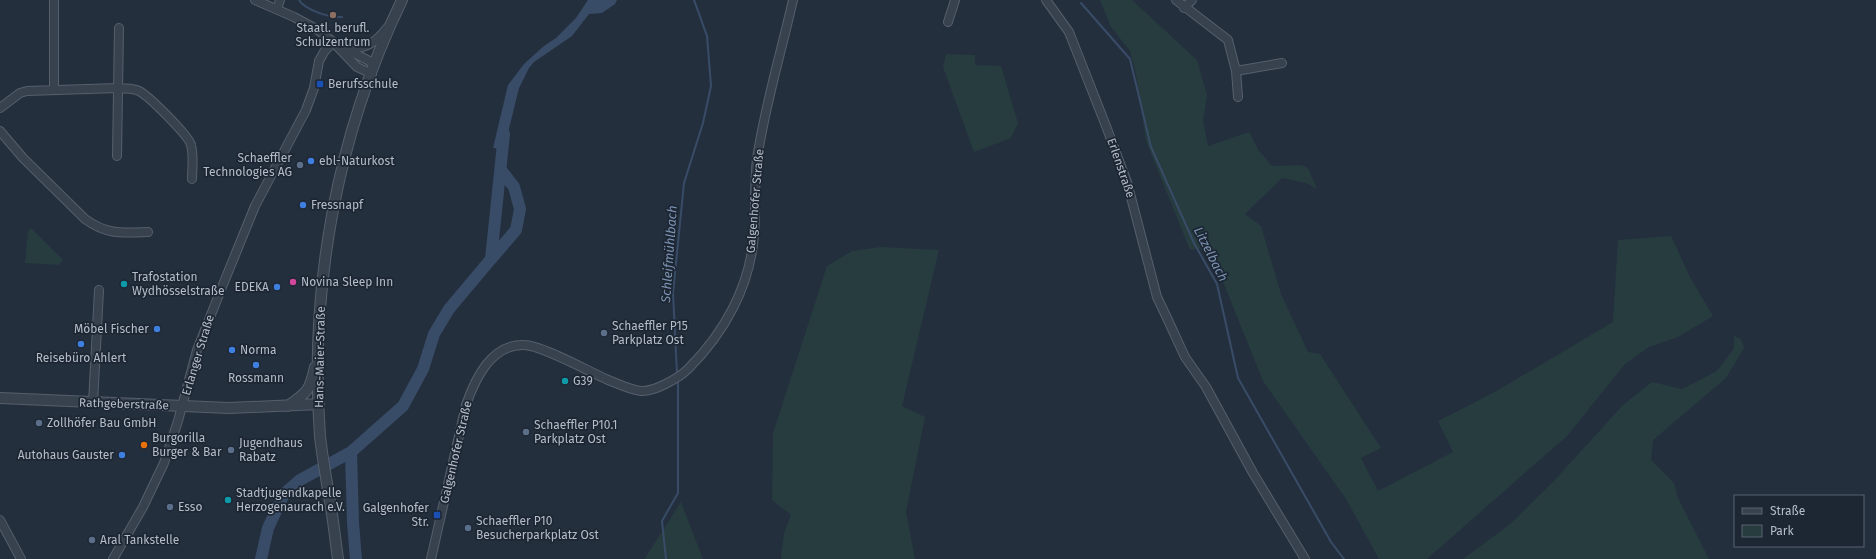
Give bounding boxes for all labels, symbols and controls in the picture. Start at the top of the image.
marker: Staatl. berufl. Schulzentrum [328,10,338,20]
place label: Staatl. berufl. Schulzentrum [296,21,370,49]
place label: Berufsschule [328,77,398,91]
marker: Berufsschule [315,79,325,89]
street label: Erlenstraße [1104,136,1138,200]
street label: Galgenhofer Straße [743,148,767,254]
place label: Schaeffler Technologies AG [203,151,292,179]
place label: ebl-Naturkost [319,154,395,168]
marker: ebl-Naturkost [306,156,316,166]
marker: Schaeffler Technologies AG [295,160,305,170]
place label: Fressnapf [311,198,364,212]
marker: Fressnapf [298,200,308,210]
water label: Schleifmühlbach [658,205,680,304]
water label: Litzelbach [1191,224,1231,284]
place label: Trafostation Wydhösselstraße [132,270,224,298]
place label: Novina Sleep Inn [301,275,393,289]
marker: Novina Sleep Inn [288,277,298,287]
marker: Trafostation Wydhösselstraße [119,279,129,289]
place label: EDEKA [234,280,269,294]
marker: EDEKA [272,282,282,292]
street label: Hans-Maier-Straße [312,306,328,408]
street label: Erlanger Straße [179,313,217,397]
place label: Schaeffler P15 Parkplatz Ost [612,319,688,347]
place label: Möbel Fischer [74,322,149,336]
marker: Möbel Fischer [152,324,162,334]
marker: Schaeffler P15 Parkplatz Ost [599,328,609,338]
marker: Reisebüro Ahlert [76,339,86,349]
place label: Norma [240,343,277,357]
marker: Norma [227,345,237,355]
place label: Reisebüro Ahlert [36,351,127,365]
marker: Rossmann [251,360,261,370]
place label: Rossmann [228,371,284,385]
place label: G39 [573,374,593,388]
marker: G39 [560,376,570,386]
street label: Rathgeberstraße [79,395,169,413]
street label: Galgenhofer Straße [437,399,475,505]
place label: Zollhöfer Bau GmbH [47,416,156,430]
marker: Zollhöfer Bau GmbH [34,418,44,428]
place label: Schaeffler P10.1 Parkplatz Ost [534,418,617,446]
marker: Schaeffler P10.1 Parkplatz Ost [521,427,531,437]
place label: Burgorilla Burger & Bar [152,431,222,459]
place label: Jugendhaus Rabatz [239,436,303,464]
marker: Burgorilla Burger & Bar [139,440,149,450]
marker: Jugendhaus Rabatz [226,445,236,455]
place label: Autohaus Gauster [18,448,114,462]
marker: Autohaus Gauster [117,450,127,460]
place label: Stadtjugendkapelle Herzogenaurach e.V. [236,486,345,514]
marker: Stadtjugendkapelle Herzogenaurach e.V. [223,495,233,505]
legend [1734,495,1864,547]
place label: Esso [178,500,202,514]
place label: Galgenhofer Str. [363,501,429,529]
marker: Esso [165,502,175,512]
text: Straße [1770,504,1805,518]
marker: Galgenhofer Str. [432,510,442,520]
place label: Schaeffler P10 Besucherparkplatz Ost [476,514,599,542]
marker: Schaeffler P10 Besucherparkplatz Ost [463,523,473,533]
text: Park [1770,524,1794,538]
place label: Aral Tankstelle [100,533,179,547]
marker: Aral Tankstelle [87,535,97,545]

